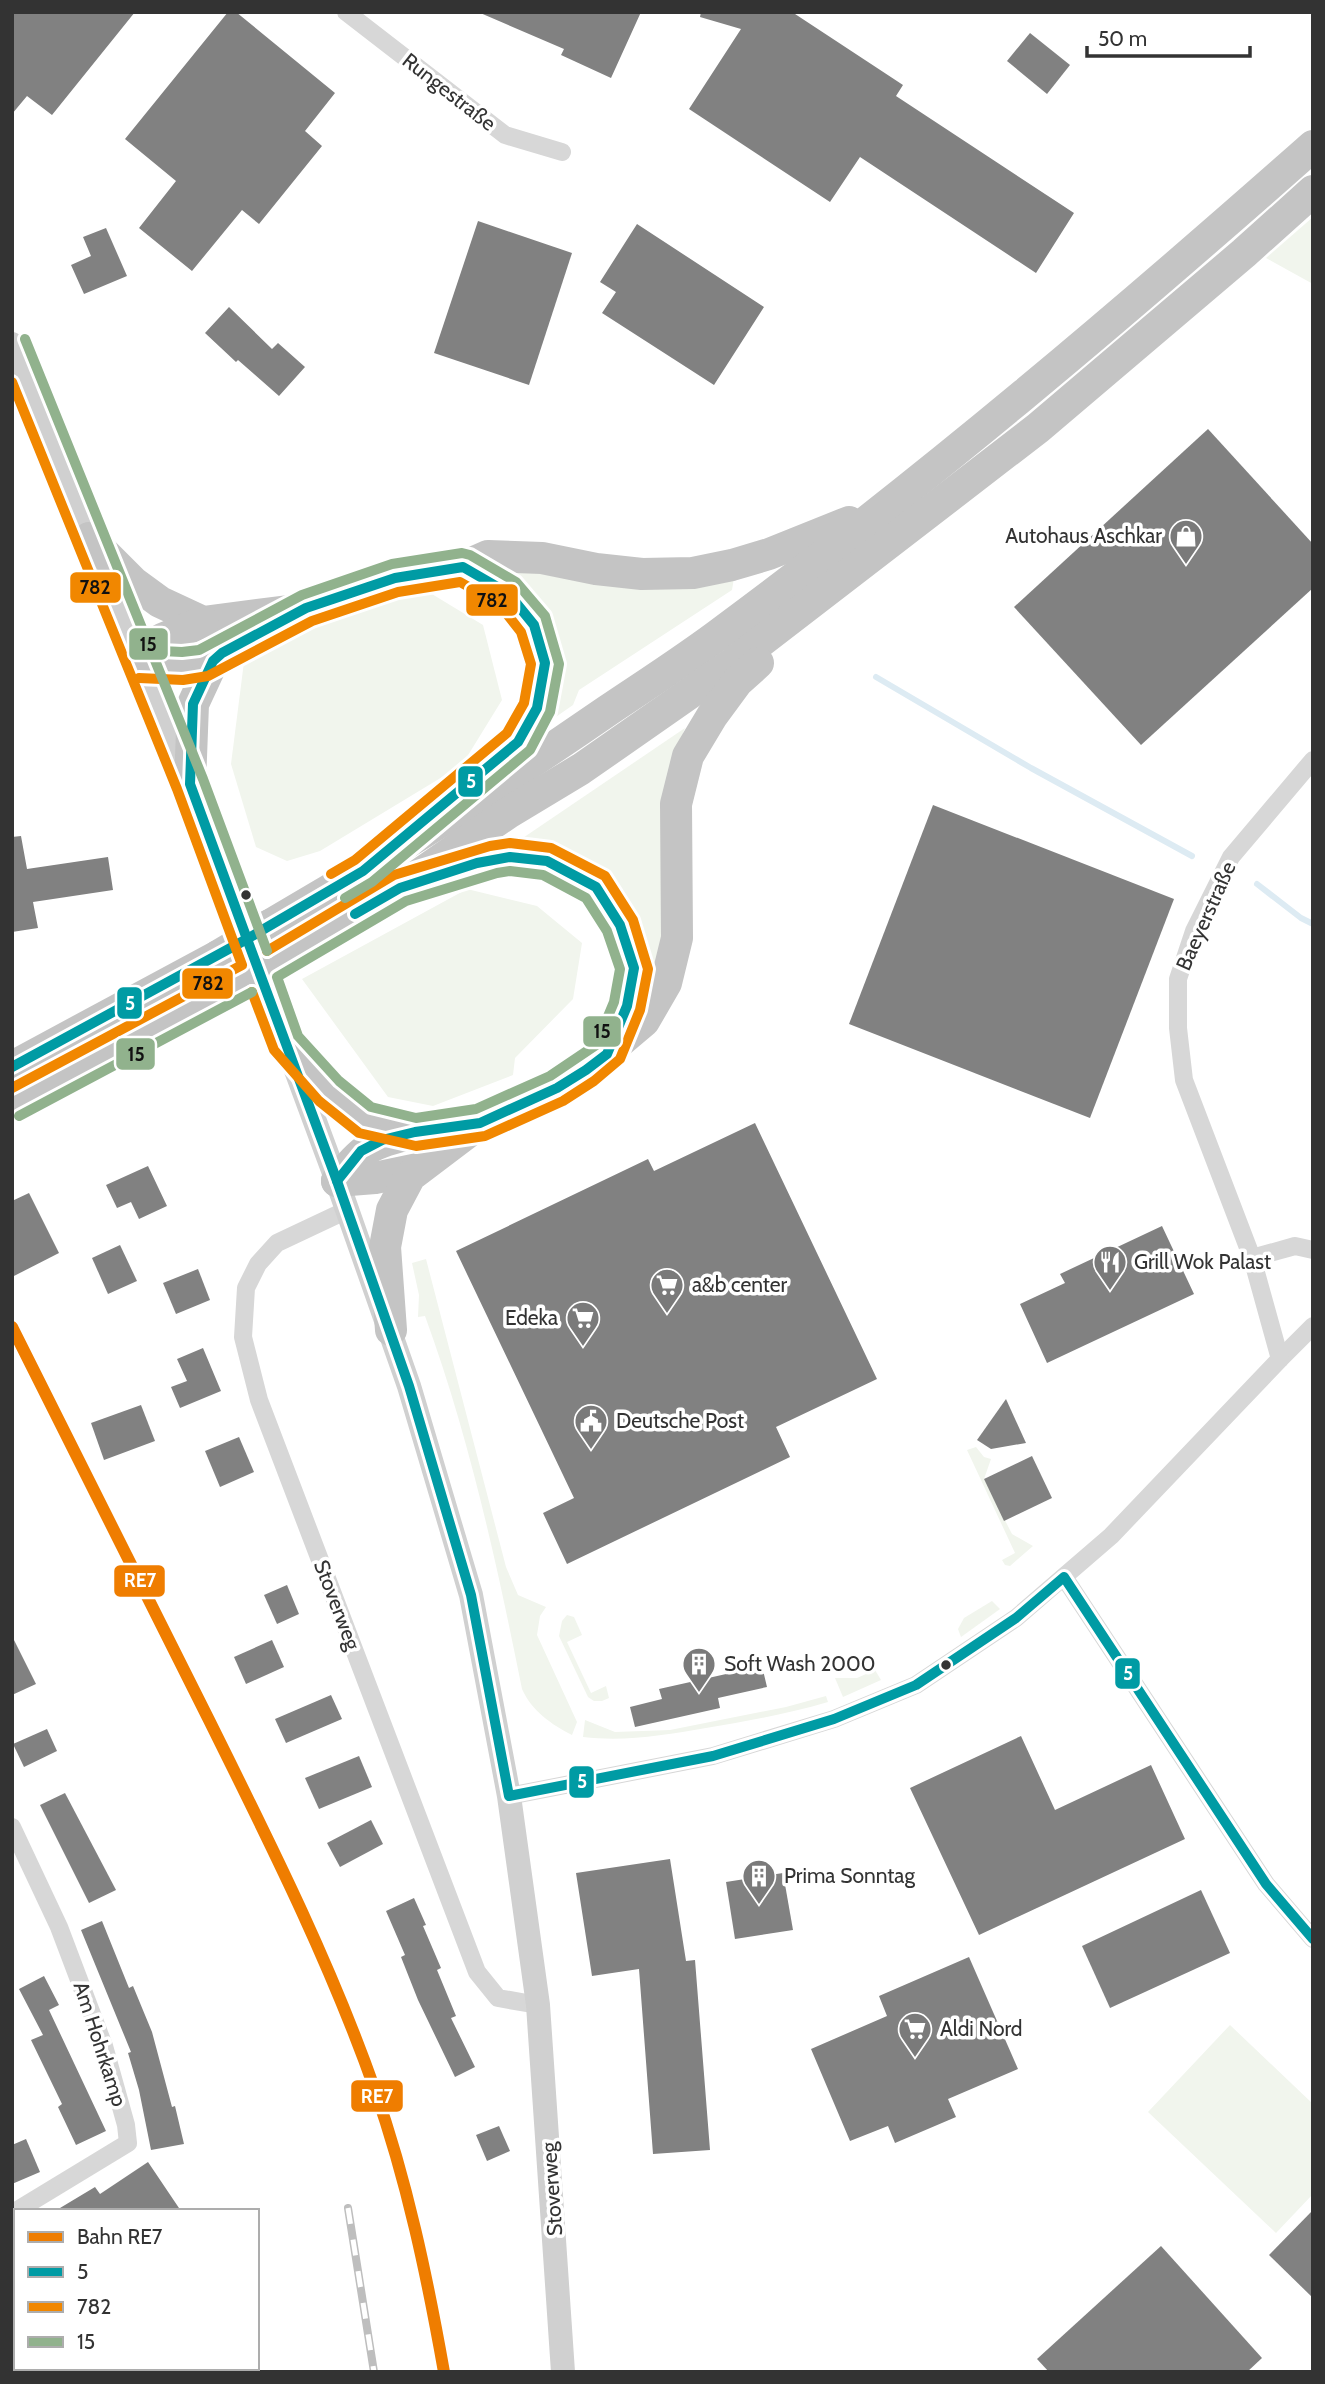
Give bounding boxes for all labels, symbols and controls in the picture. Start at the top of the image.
scale bar [1087,14,1250,58]
text: 50 m [1098,26,1147,51]
street label: Rungestraße [398,47,501,136]
shop icon: Autohaus Aschkar [1167,517,1205,566]
place label: Autohaus Aschkar [1005,523,1162,548]
line badge: 782 [69,571,122,604]
text: 782 [79,576,111,599]
line badge: 782 [465,583,519,617]
text: 782 [476,589,508,612]
line badge: 15 [128,627,169,661]
text: 15 [139,633,157,656]
line badge: 5 [457,765,484,798]
text: 5 [466,770,476,793]
street label: Baeyerstraße [1171,857,1241,974]
unlabelled marker [239,888,253,902]
line badge: 782 [181,967,234,1000]
text: 782 [192,972,224,995]
line badge: 5 [116,986,143,1020]
text: 5 [125,992,135,1015]
line badge: 15 [582,1015,622,1048]
text: 15 [593,1020,611,1043]
line badge: 15 [115,1037,156,1071]
text: 15 [127,1043,145,1066]
restaurant icon: Grill Wok Palast [1091,1243,1129,1292]
place label: Grill Wok Palast [1134,1249,1271,1274]
supermarket icon: a&b center [648,1266,686,1315]
place label: a&b center [692,1272,788,1297]
supermarket icon: Edeka [564,1299,602,1348]
place label: Edeka [505,1305,558,1330]
public building icon: Deutsche Post [572,1402,610,1451]
place label: Deutsche Post [616,1408,744,1433]
street label: Stoverweg [309,1556,366,1654]
line badge: RE7 [113,1564,166,1598]
text: RE7 [124,1569,156,1592]
building icon: Soft Wash 2000 [680,1645,718,1694]
place label: Soft Wash 2000 [724,1651,875,1676]
line badge: 5 [1114,1657,1141,1690]
unlabelled marker [939,1658,953,1672]
text: 5 [1123,1662,1133,1685]
line badge: 5 [568,1765,595,1799]
text: 5 [577,1770,587,1793]
building icon: Prima Sonntag [740,1857,778,1906]
place label: Prima Sonntag [784,1863,915,1888]
street label: Am Hohrkamp [69,1978,132,2109]
supermarket icon: Aldi Nord [896,2010,934,2059]
place label: Aldi Nord [940,2016,1023,2041]
line badge: RE7 [350,2079,404,2113]
text: RE7 [361,2085,393,2108]
street label: Stoverweg [536,2141,567,2237]
legend [14,2209,259,2370]
text: Bahn RE7 [77,2224,163,2249]
text: 5 [77,2259,88,2284]
text: 782 [77,2294,111,2319]
text: 15 [77,2329,95,2354]

